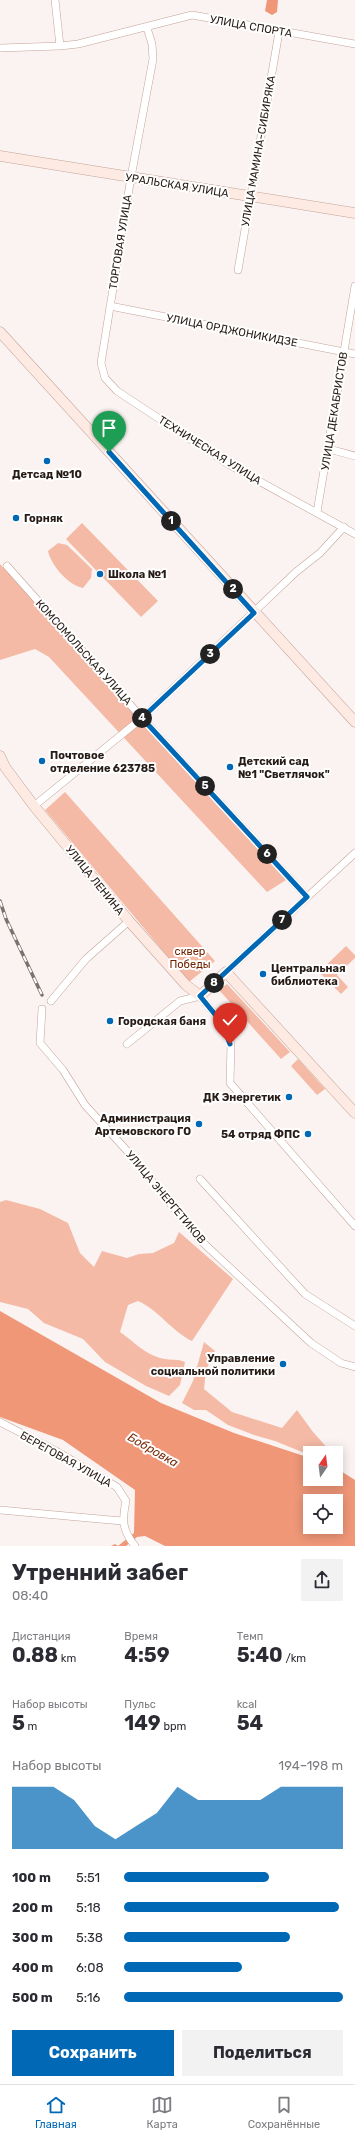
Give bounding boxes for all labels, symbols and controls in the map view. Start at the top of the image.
street label: УЛИЦА СПОРТА [209,13,294,40]
street label: УЛИЦА МАМИНА-СИБИРЯКА [239,74,278,228]
street label: УРАЛЬСКАЯ УЛИЦА [124,171,230,200]
street label: ТОРГОВАЯ УЛИЦА [107,193,135,291]
street label: УЛИЦА ОРДЖОНИКИДЗЕ [165,311,299,350]
street label: УЛИЦА ДЕКАБРИСТОВ [319,351,350,471]
pin [92,411,126,452]
street label: ТЕХНИЧЕСКАЯ УЛИЦА [156,413,264,488]
icon: arrive [98,417,120,439]
marker: Детсад №10 [42,456,52,466]
place label: Детсад №10 [12,468,82,481]
pin: 1 [161,511,181,531]
place label: Горняк [24,512,63,525]
marker: Горняк [11,513,21,523]
text: 1 [168,514,174,527]
place label: Школа №1 [108,568,167,581]
marker: Школа №1 [95,569,105,579]
pin: 2 [223,579,243,599]
text: 2 [229,582,237,595]
street label: КОМСОМОЛЬСКАЯ УЛИЦА [33,597,135,708]
pin: 3 [200,644,220,664]
text: 3 [206,647,214,660]
pin: 4 [132,708,152,728]
text: 4 [138,711,146,724]
place label: Почтовое отделение 623785 [50,749,155,775]
place label: Детский сад №1 "Светлячок" [238,755,330,781]
marker: Почтовое отделение 623785 [37,756,47,766]
marker: Детский сад №1 "Светлячок" [225,762,235,772]
pin: 5 [195,776,215,796]
text: 5 [201,779,209,792]
street label: УЛИЦА ЛЕНИНА [63,843,127,918]
pin: 6 [257,844,277,864]
text: 6 [263,847,271,860]
pin: 7 [272,910,292,930]
text: 7 [279,913,285,926]
park label: сквер Победы [169,945,211,971]
place label: Центральная библиотека [271,962,346,988]
marker: Центральная библиотека [258,969,268,979]
pin: 8 [204,973,224,993]
text: 8 [210,976,218,989]
pin [213,1003,247,1044]
icon: check [219,1009,241,1031]
place label: Городская баня [118,1015,206,1028]
marker: Городская баня [105,1016,115,1026]
place label: ДК Энергетик [203,1091,281,1104]
marker: ДК Энергетик [284,1092,294,1102]
place label: Администрация Артемовского ГО [95,1112,191,1138]
marker: Администрация Артемовского ГО [194,1119,204,1129]
place label: 54 отряд ФПС [221,1128,300,1141]
marker: 54 отряд ФПС [303,1129,313,1139]
street label: УЛИЦА ЭНЕРГЕТИКОВ [123,1148,208,1246]
place label: Управление социальной политики [151,1352,275,1378]
marker: Управление социальной политики [278,1359,288,1369]
street label: БЕРЕГОВАЯ УЛИЦА [18,1429,114,1490]
water label: Бобровка [125,1430,181,1470]
north arrow [303,1446,343,1486]
map controls [303,1446,343,1534]
button: locate [303,1494,343,1534]
text: Утренний забег [12,1559,188,1586]
button: share [301,1559,343,1601]
text: 08:40 [12,1588,48,1603]
text: Дистанция [12,1630,70,1643]
text: Время [124,1630,158,1643]
text: Темп [237,1630,263,1643]
text: 0.88 [12,1643,58,1667]
text: 4:59 [124,1643,170,1667]
text: 5:40 [237,1643,283,1667]
text: km [58,1652,76,1665]
text: /km [283,1652,306,1665]
text: Набор высоты [12,1698,88,1711]
text: Пульс [124,1698,156,1711]
text: kcal [237,1698,257,1711]
text: 5 [12,1711,25,1735]
text: 149 [124,1711,161,1735]
text: 54 [237,1711,263,1735]
text: m [25,1720,37,1733]
text: bpm [161,1720,186,1733]
text: Набор высоты [12,1758,101,1773]
text: 194–198 m [279,1758,343,1773]
text: 100 m [12,1870,51,1885]
text: 5:51 [76,1870,100,1885]
text: 200 m [12,1900,53,1915]
text: 5:18 [76,1900,101,1915]
text: 300 m [12,1930,53,1945]
text: 5:38 [76,1930,103,1945]
text: 400 m [12,1960,53,1975]
text: 6:08 [76,1960,104,1975]
text: 500 m [12,1990,53,2005]
text: 5:16 [76,1990,100,2005]
button: Сохранить [12,2030,174,2076]
button: Поделиться [182,2030,343,2076]
tab: Главная [35,2094,77,2131]
tab: Карта [147,2094,178,2131]
tab: Сохранённые [248,2094,320,2131]

